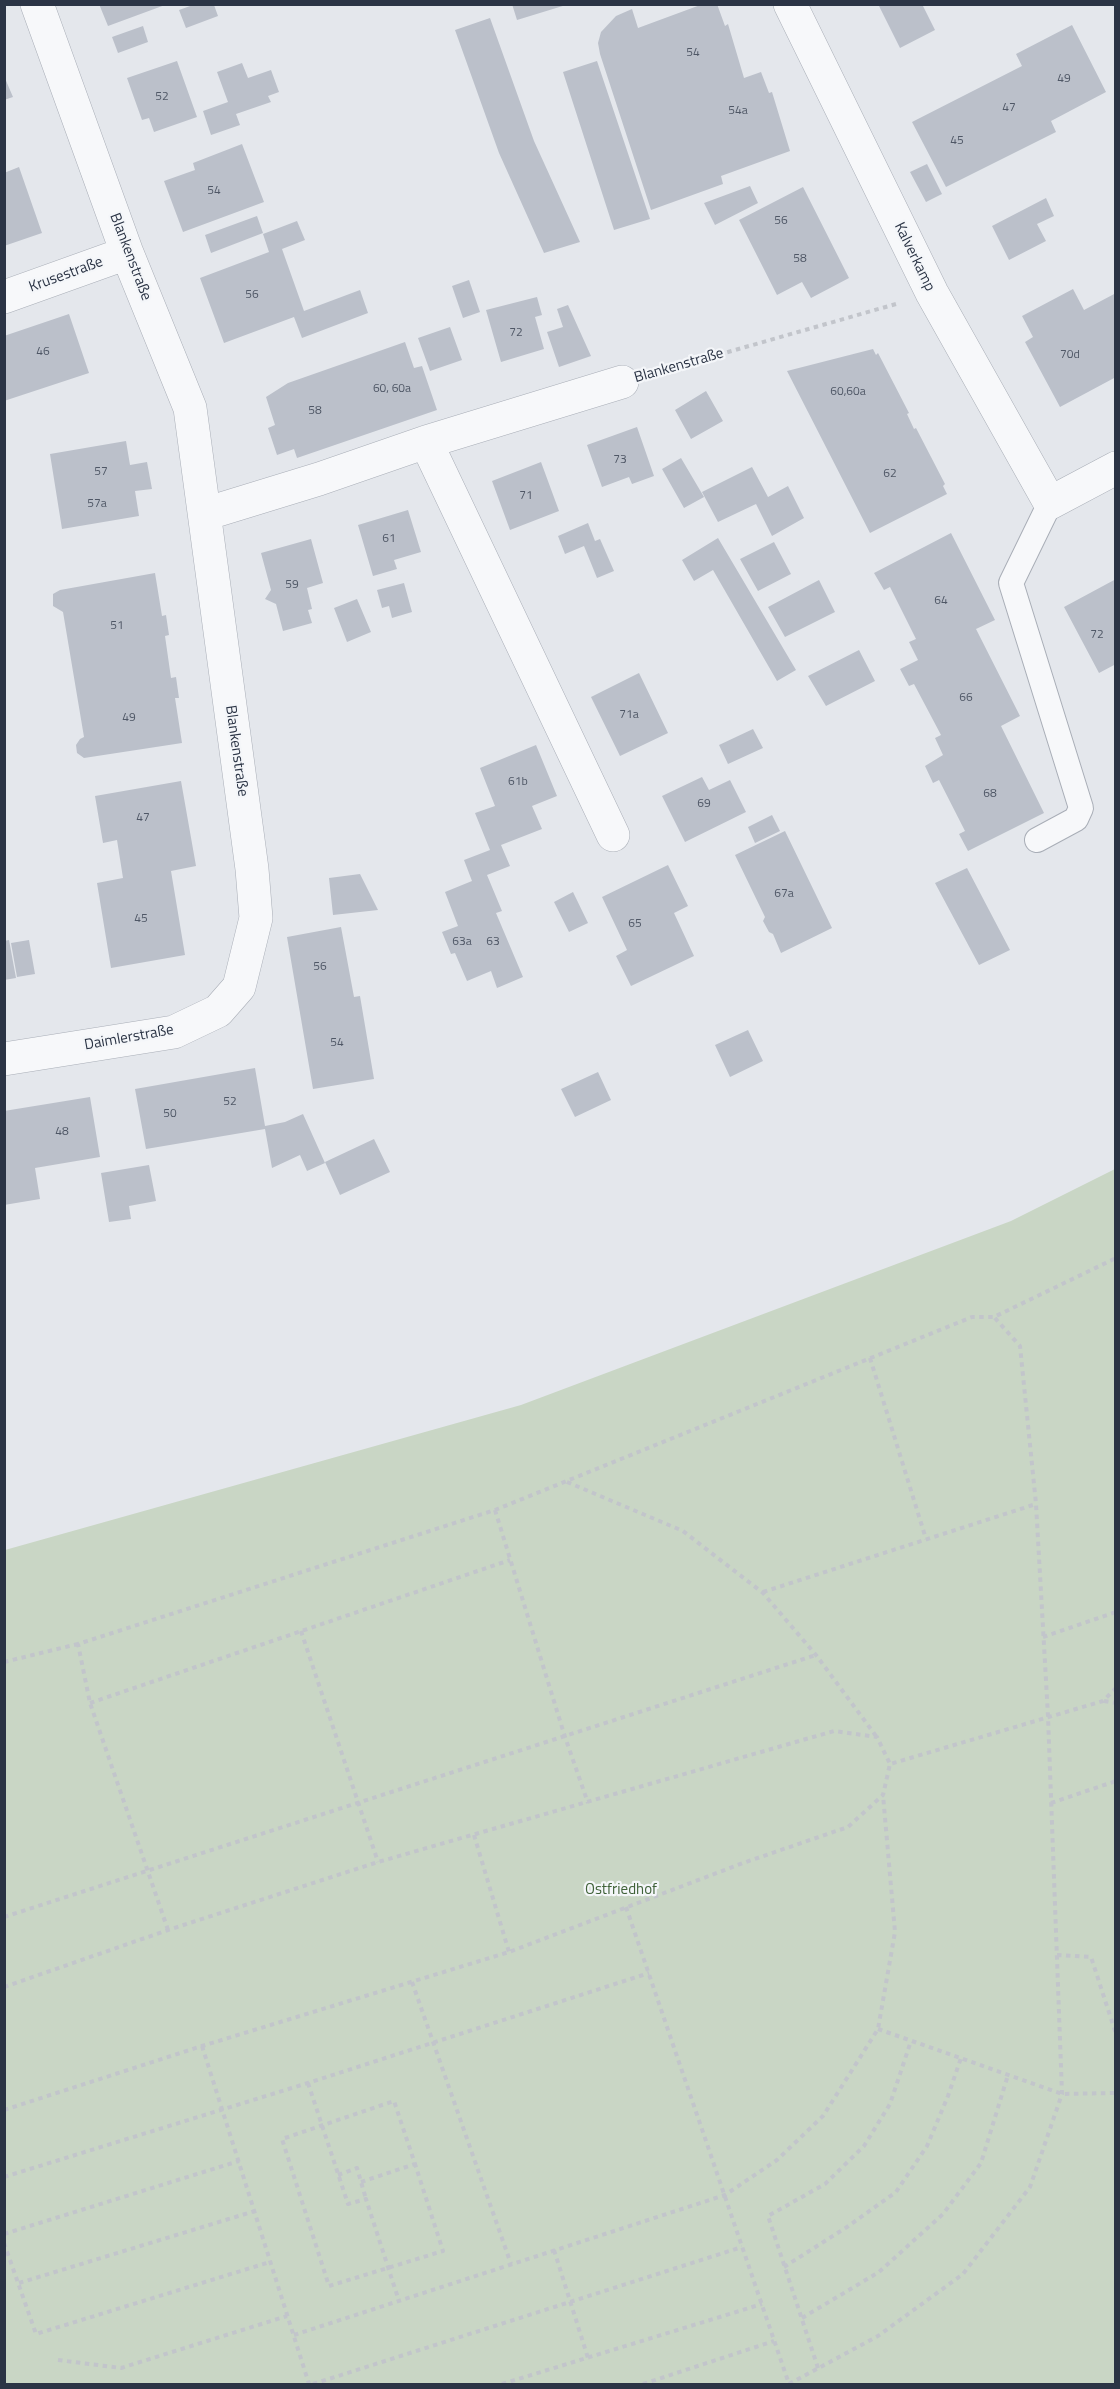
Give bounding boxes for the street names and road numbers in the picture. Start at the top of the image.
street label: Blankenstraße [105,211,155,303]
street label: Kalverkamp [890,220,938,294]
street label: Krusestraße [27,253,105,297]
street label: Blankenstraße [632,345,726,387]
street label: Blankenstraße [221,704,251,798]
street label: Daimlerstraße [83,1021,175,1055]

